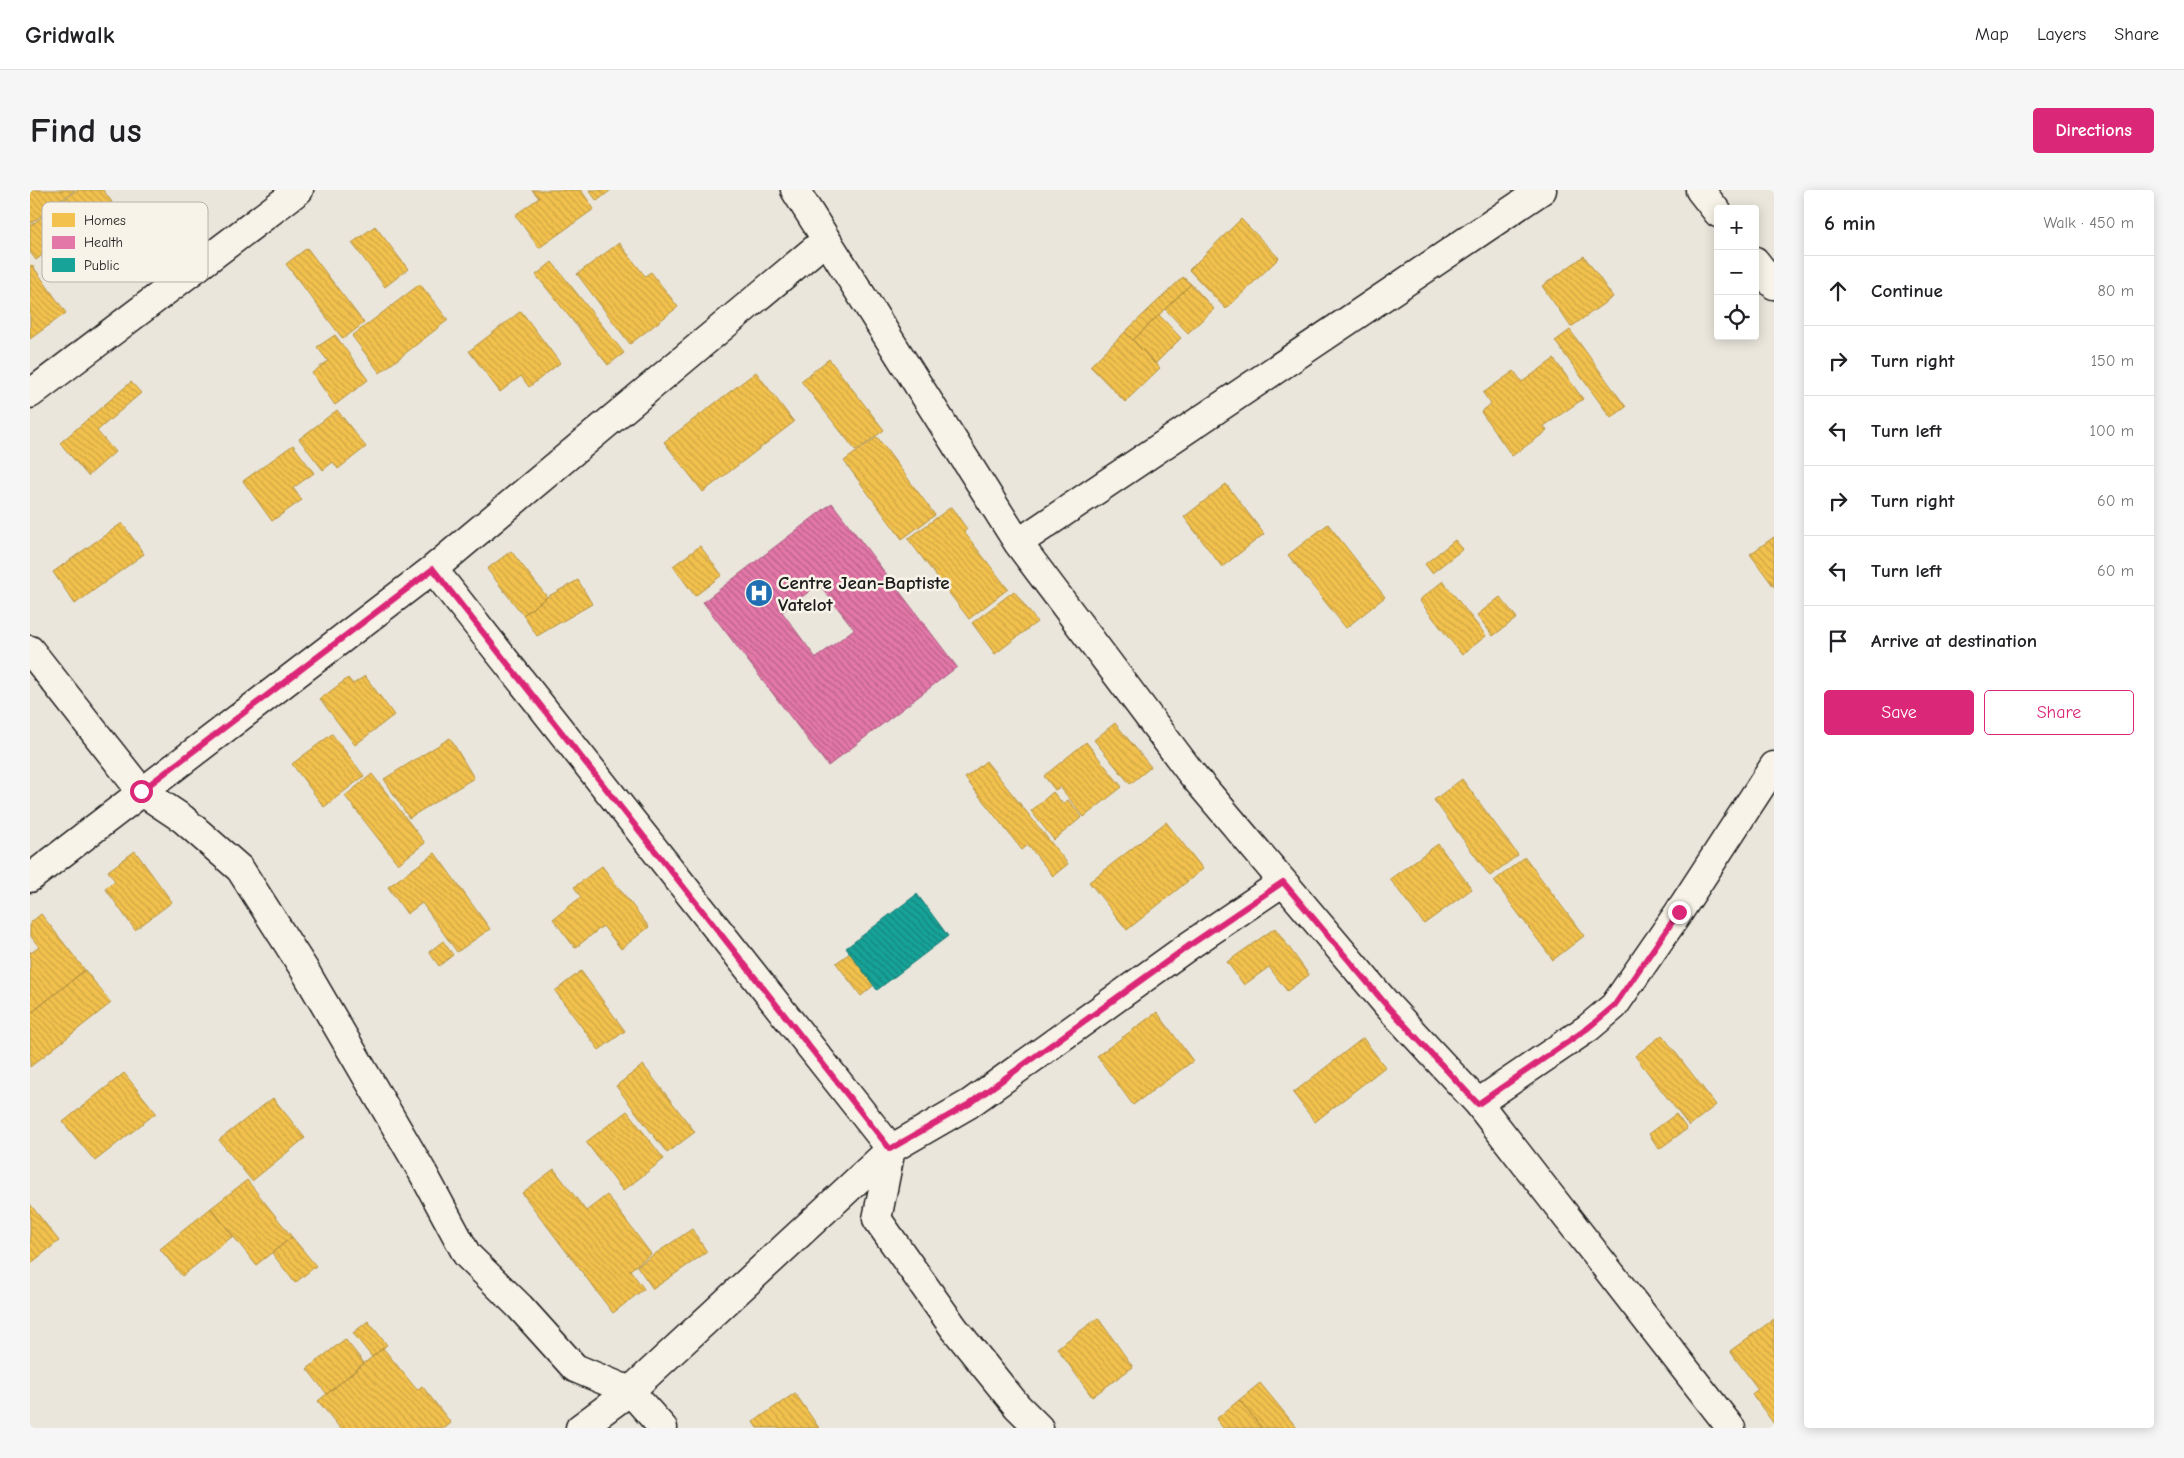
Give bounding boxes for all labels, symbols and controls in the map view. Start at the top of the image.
text: Gridwalk [25,21,114,49]
text: Map [1975,24,2009,45]
text: Layers [2037,24,2086,45]
text: Share [2114,24,2159,45]
button: Directions [2033,108,2154,153]
text: Find us [30,110,142,151]
legend [42,202,208,282]
map controls [1714,205,1759,340]
button: + [1714,205,1759,250]
text: 6 min [1824,211,1876,235]
text: Homes [84,212,126,229]
text: Walk · 450 m [2043,214,2134,232]
text: Health [84,234,123,251]
button: − [1714,250,1759,295]
text: Public [84,257,120,274]
icon: ahead [1824,277,1852,305]
text: Continue [1871,280,1943,302]
text: 80 m [2097,282,2134,300]
button: locate [1714,295,1759,340]
icon: right [1824,347,1852,375]
text: Turn right [1871,350,1955,372]
text: 150 m [2091,352,2134,370]
icon: left [1824,417,1852,445]
text: Turn left [1871,420,1942,442]
text: 100 m [2090,422,2134,440]
icon: right [1824,487,1852,515]
text: Turn right [1871,490,1955,512]
text: 60 m [2097,492,2134,510]
icon: left [1824,557,1852,585]
text: Turn left [1871,560,1942,582]
text: 60 m [2097,562,2134,580]
place label: Centre Jean-Baptiste Vatelot [778,572,950,616]
hospital icon: Centre Jean-Baptiste Vatelot [744,578,774,608]
icon: arrive [1824,627,1852,655]
text: Arrive at destination [1871,630,2037,652]
button: Save [1824,690,1974,735]
button: Share [1984,690,2134,735]
route start [130,780,153,803]
route end [1668,901,1691,924]

